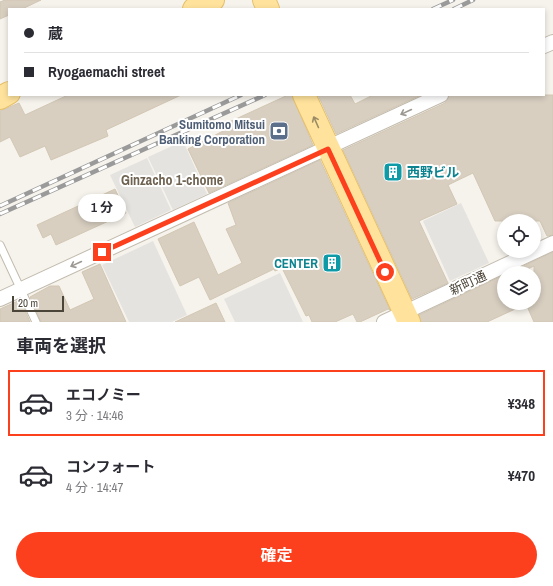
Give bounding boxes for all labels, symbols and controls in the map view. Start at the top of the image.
text: 蔵 [48,23,63,44]
text: Ryogaemachi street [48,61,165,82]
one-way arrow [401,109,413,116]
place label: Sumitomo Mitsui Banking Corporation [159,116,265,148]
one-way arrow [312,116,319,128]
bank icon: Sumitomo Mitsui Banking Corporation [268,120,290,142]
building icon: 西野ビル [382,161,404,183]
place label: 西野ビル [407,164,459,181]
district label: Ginzacho 1-chome [121,171,223,189]
callout: 1 分 [78,194,126,222]
text: 1 分 [91,199,113,216]
map controls [497,214,541,310]
button: locate [497,214,541,258]
route end [93,243,111,261]
building icon: CENTER [321,252,343,274]
place label: CENTER [274,255,318,272]
one-way arrow [71,261,83,268]
route start [376,263,394,281]
button: layers [497,266,541,310]
street label: 新町通 [447,267,489,299]
scale bar [12,294,64,313]
text: 20 m [18,296,38,310]
text: 車両を選択 [16,333,106,358]
text: エコノミー [66,384,141,405]
icon: car [18,385,54,421]
text: ¥348 [508,393,535,414]
text: 3 分 · 14:46 [66,407,123,424]
text: コンフォート [66,456,156,477]
icon: car [18,457,54,493]
text: ¥470 [508,465,535,486]
text: 4 分 · 14:47 [66,479,123,496]
button: 確定 [16,532,537,578]

